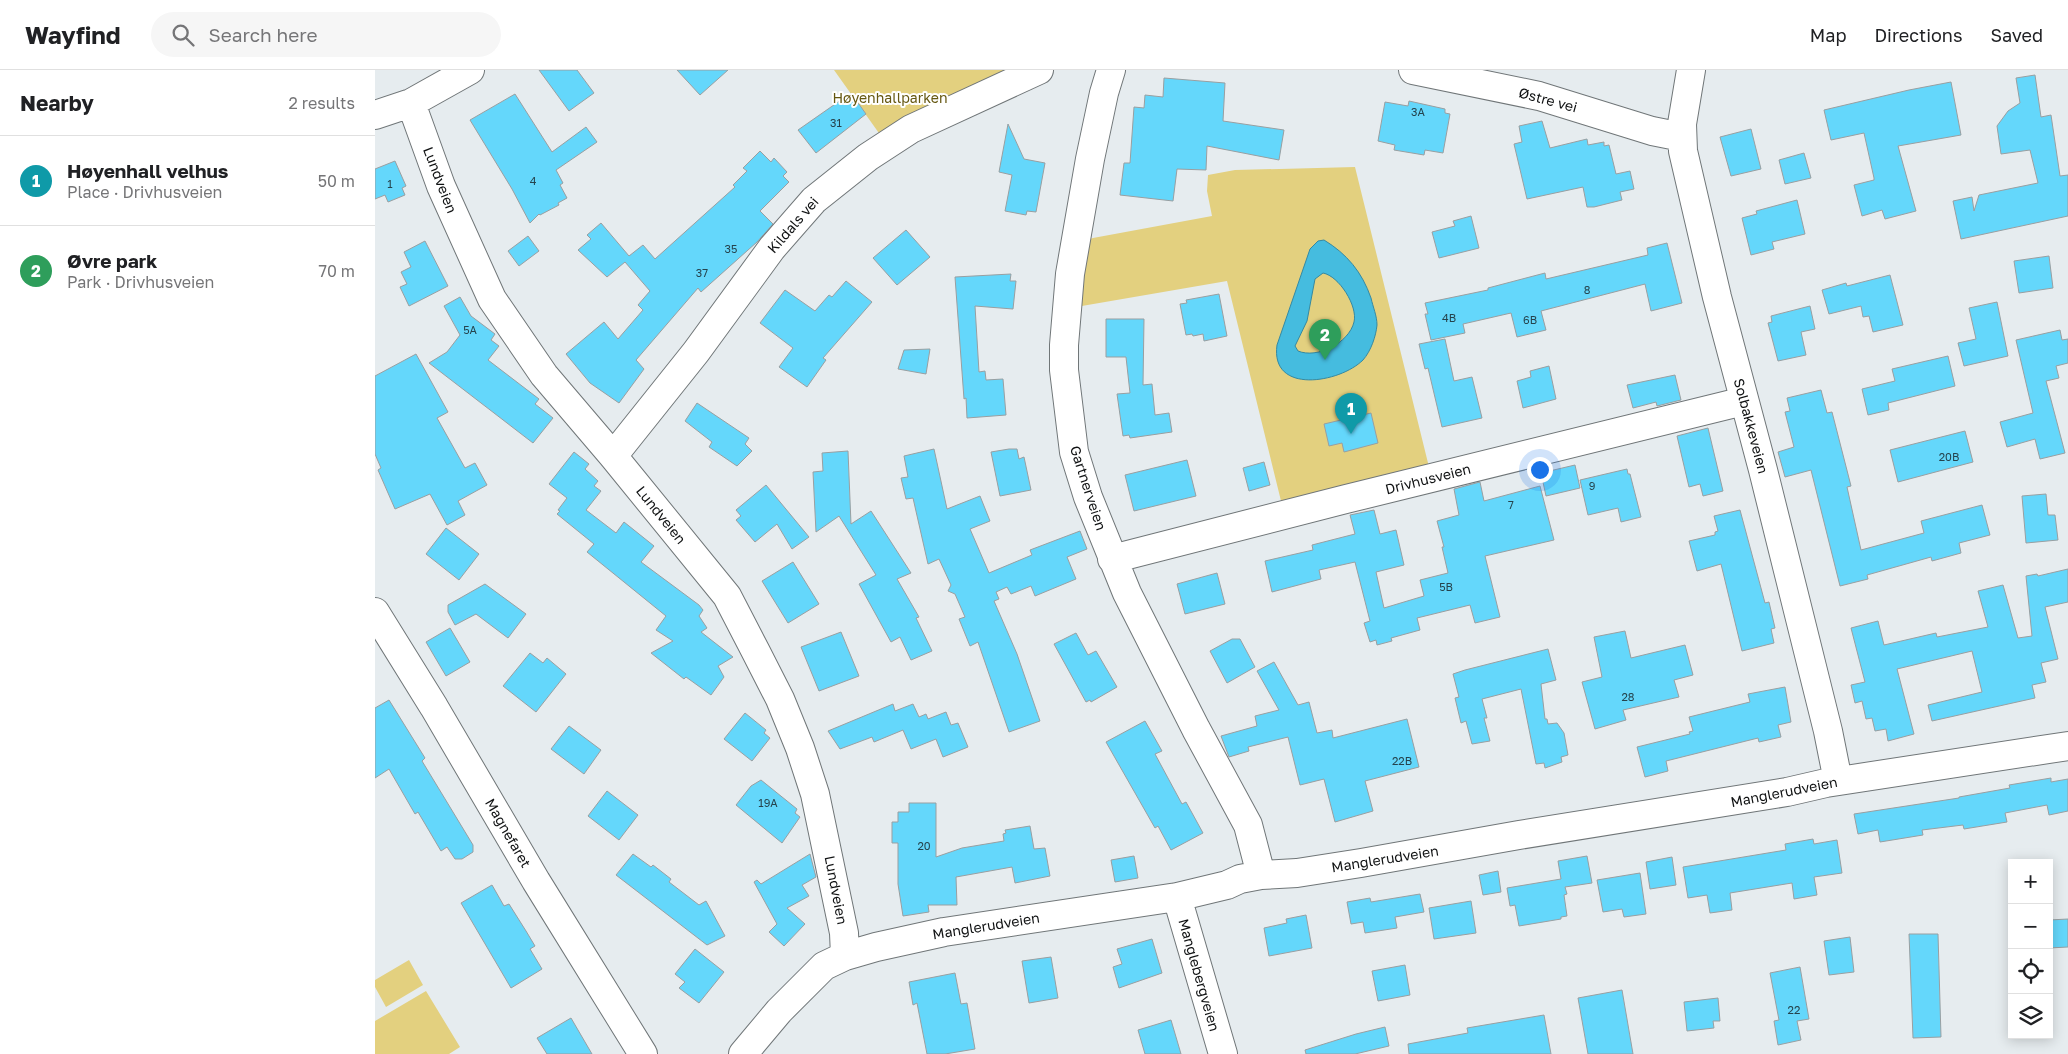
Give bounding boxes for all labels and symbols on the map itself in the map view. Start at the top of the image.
street label: Østre vei [1517,84,1579,115]
park label: Høyenhallparken [832,89,948,106]
house number: 3A [1411,105,1426,118]
house number: 31 [830,116,842,129]
street label: Lundveien [420,144,461,215]
house number: 4 [530,174,537,187]
house number: 1 [387,177,393,190]
street label: Kildals vei [764,193,822,256]
house number: 35 [725,242,737,255]
house number: 37 [696,266,708,279]
house number: 8 [1584,283,1591,296]
house number: 4B [1442,311,1456,324]
house number: 6B [1523,313,1537,326]
pin: 2 [1309,319,1341,360]
house number: 5A [463,323,478,336]
street label: Solbakkeveien [1731,376,1772,475]
pin: 1 [1335,393,1367,434]
street label: Gartnerveien [1067,443,1110,532]
house number: 20B [1939,450,1959,463]
your location [1527,457,1553,483]
street label: Drivhusveien [1383,460,1472,497]
house number: 9 [1589,479,1595,492]
street label: Lundveien [633,482,690,547]
house number: 7 [1508,498,1514,511]
house number: 5B [1439,580,1453,593]
house number: 28 [1621,690,1635,703]
house number: 22B [1392,754,1412,767]
street label: Manglerudveien [1729,773,1839,810]
street label: Magnefaret [482,795,535,870]
house number: 19A [758,796,778,809]
house number: 20 [917,839,931,852]
street label: Manglerudveien [1330,842,1440,875]
street label: Lundveien [822,854,851,926]
street label: Manglerudveien [931,909,1041,942]
street label: Manglebergveien [1175,917,1224,1033]
house number: 22 [1788,1003,1800,1016]

